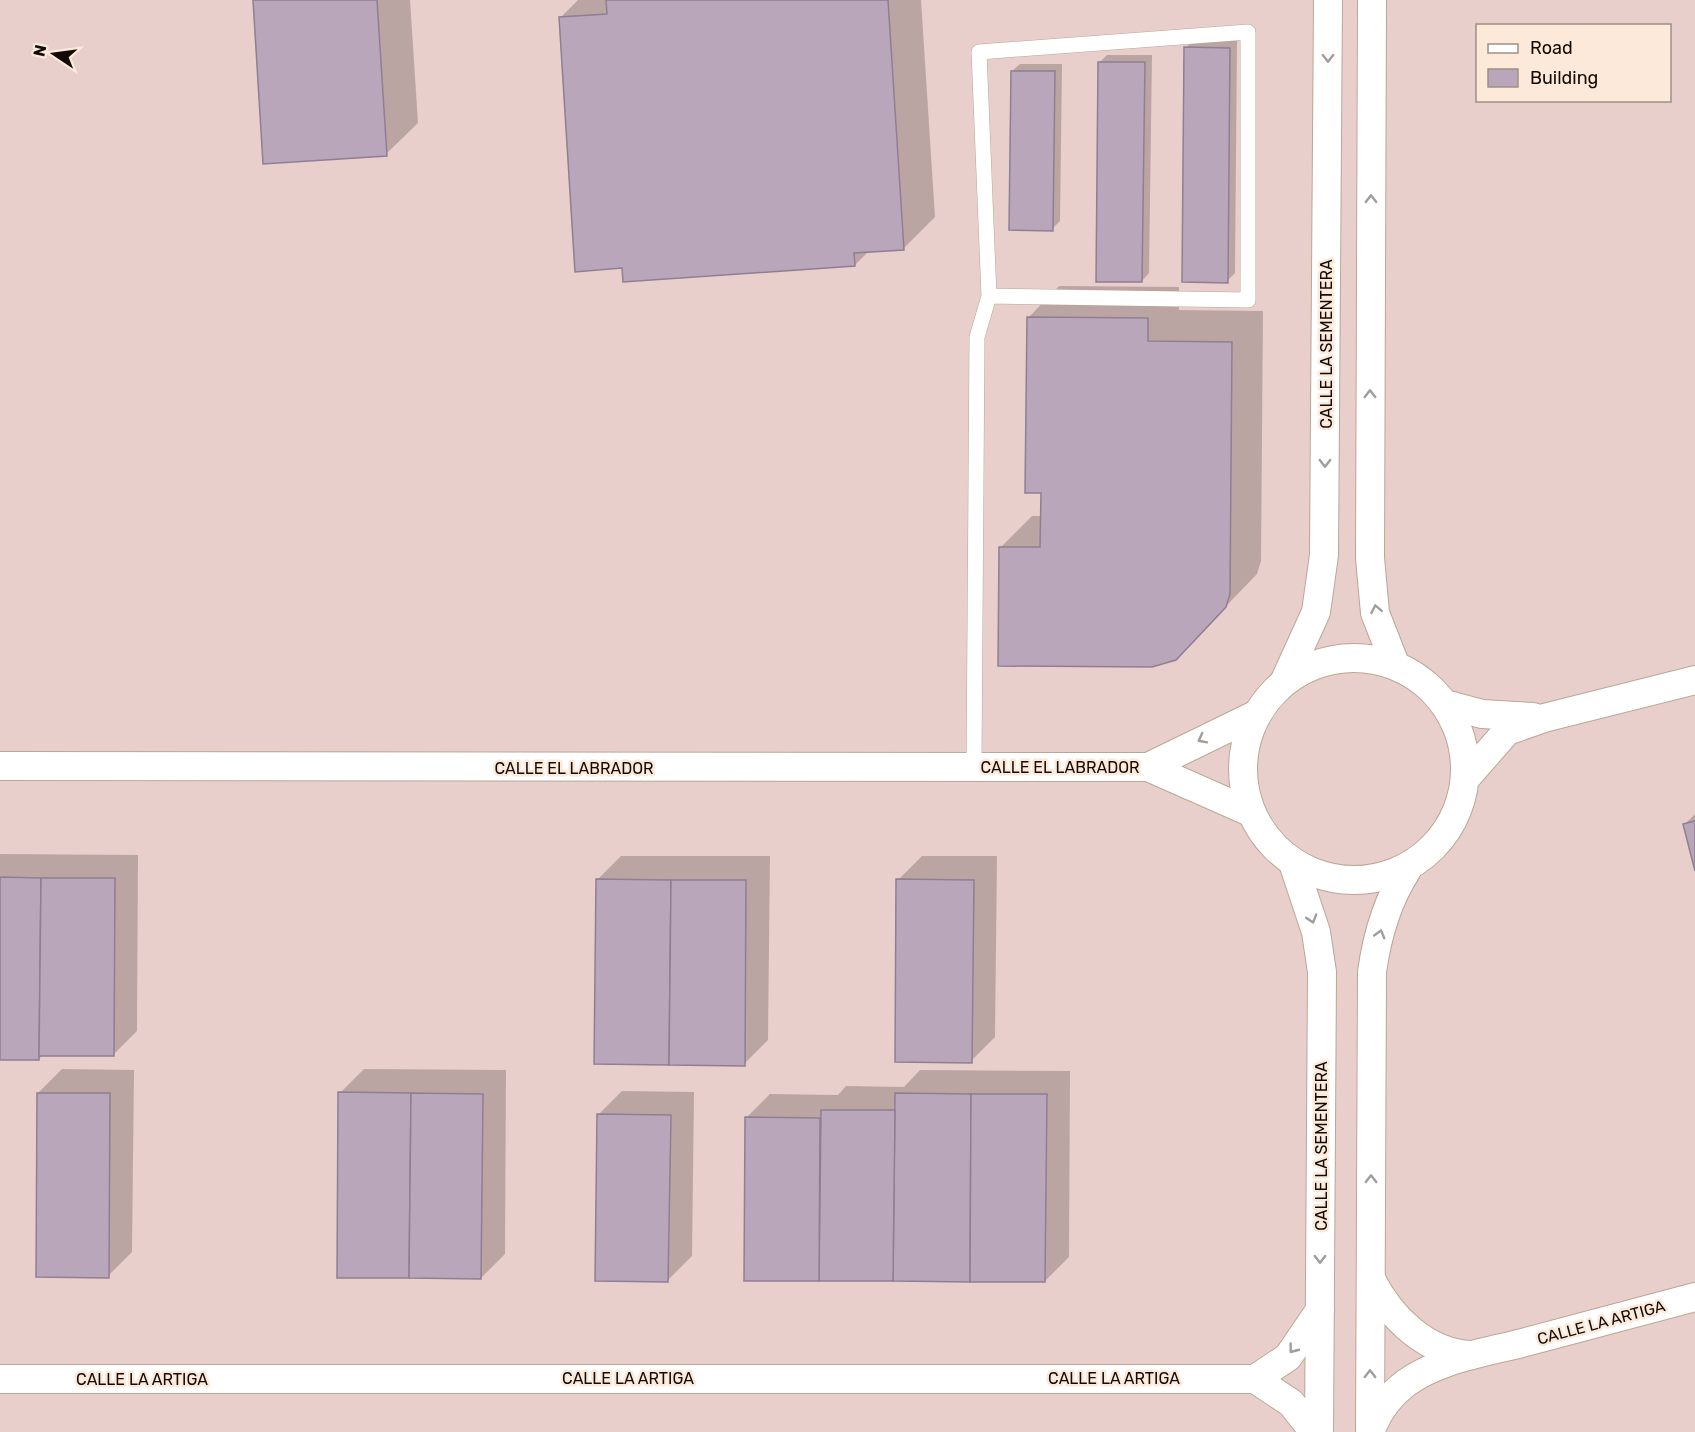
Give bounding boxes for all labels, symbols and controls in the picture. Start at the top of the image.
north arrow [24,24,84,84]
legend [1476,24,1671,102]
text: Road [1530,37,1573,59]
text: N [29,43,50,58]
one-way arrow [1322,54,1334,63]
text: Building [1530,67,1598,89]
one-way arrow [1365,194,1377,203]
street label: CALLE LA SEMENTERA [1317,259,1336,429]
one-way arrow [1364,389,1376,398]
one-way arrow [1319,459,1331,468]
one-way arrow [1370,605,1383,615]
one-way arrow [1198,732,1209,743]
street label: CALLE EL LABRADOR [980,758,1140,777]
street label: CALLE EL LABRADOR [494,759,654,778]
one-way arrow [1305,913,1317,923]
one-way arrow [1372,929,1385,939]
street label: CALLE LA SEMENTERA [1312,1061,1331,1231]
one-way arrow [1365,1174,1377,1183]
one-way arrow [1314,1255,1326,1264]
street label: CALLE LA ARTIGA [1535,1296,1668,1349]
one-way arrow [1289,1343,1300,1354]
street label: CALLE LA ARTIGA [562,1369,694,1388]
street label: CALLE LA ARTIGA [1048,1369,1180,1388]
one-way arrow [1364,1369,1376,1378]
street label: CALLE LA ARTIGA [76,1370,208,1389]

